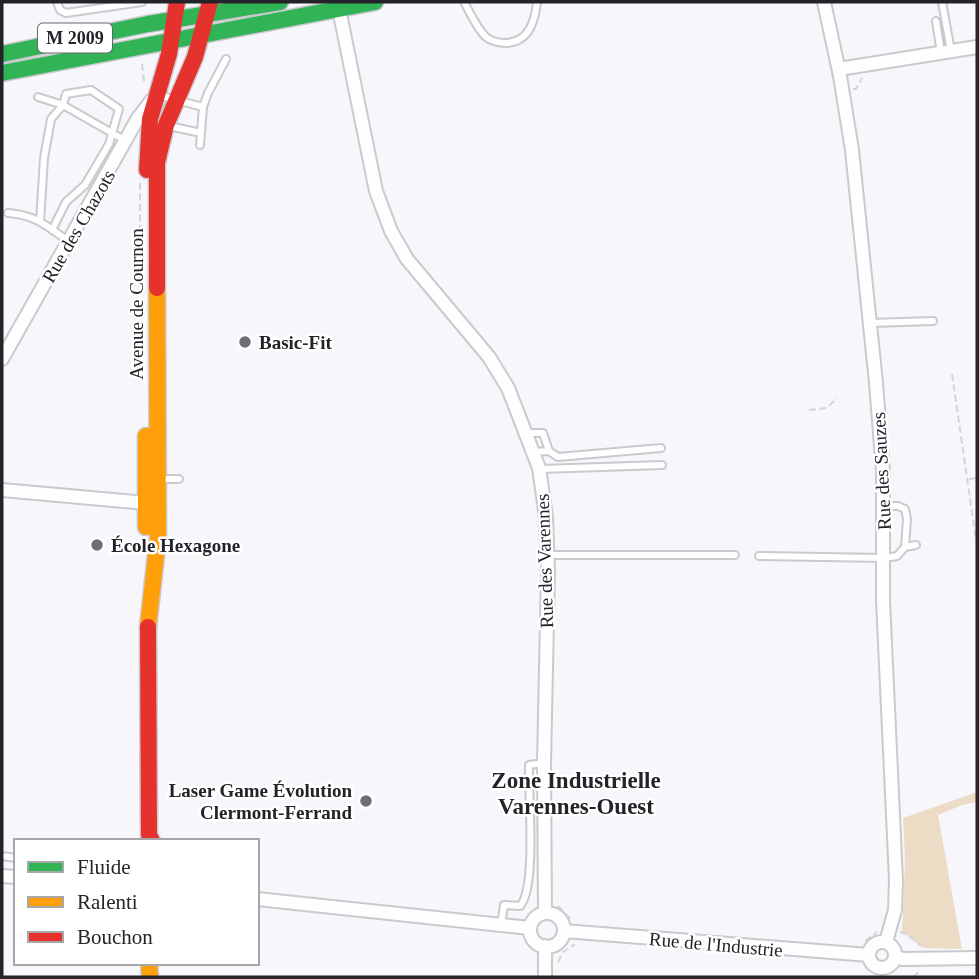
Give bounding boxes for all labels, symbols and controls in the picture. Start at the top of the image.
road number: M 2009 [38,24,112,52]
street label: Rue des Chazots [38,166,119,286]
street label: Avenue de Cournon [126,228,147,380]
place label: Basic-Fit [259,332,332,353]
marker: Basic-Fit [237,334,253,350]
street label: Rue des Sauzes [868,411,895,531]
street label: Rue des Varennes [532,493,557,629]
place label: École Hexagone [111,535,240,556]
marker: École Hexagone [89,537,105,553]
district label: Zone Industrielle Varennes-Ouest [491,768,661,819]
place label: Laser Game Évolution Clermont-Ferrand [169,780,352,823]
marker: Laser Game Évolution Clermont-Ferrand [358,793,374,809]
legend [14,839,259,965]
text: Fluide [77,855,131,879]
text: Ralenti [77,890,138,914]
text: Bouchon [77,925,153,949]
street label: Rue de l'Industrie [648,928,784,961]

